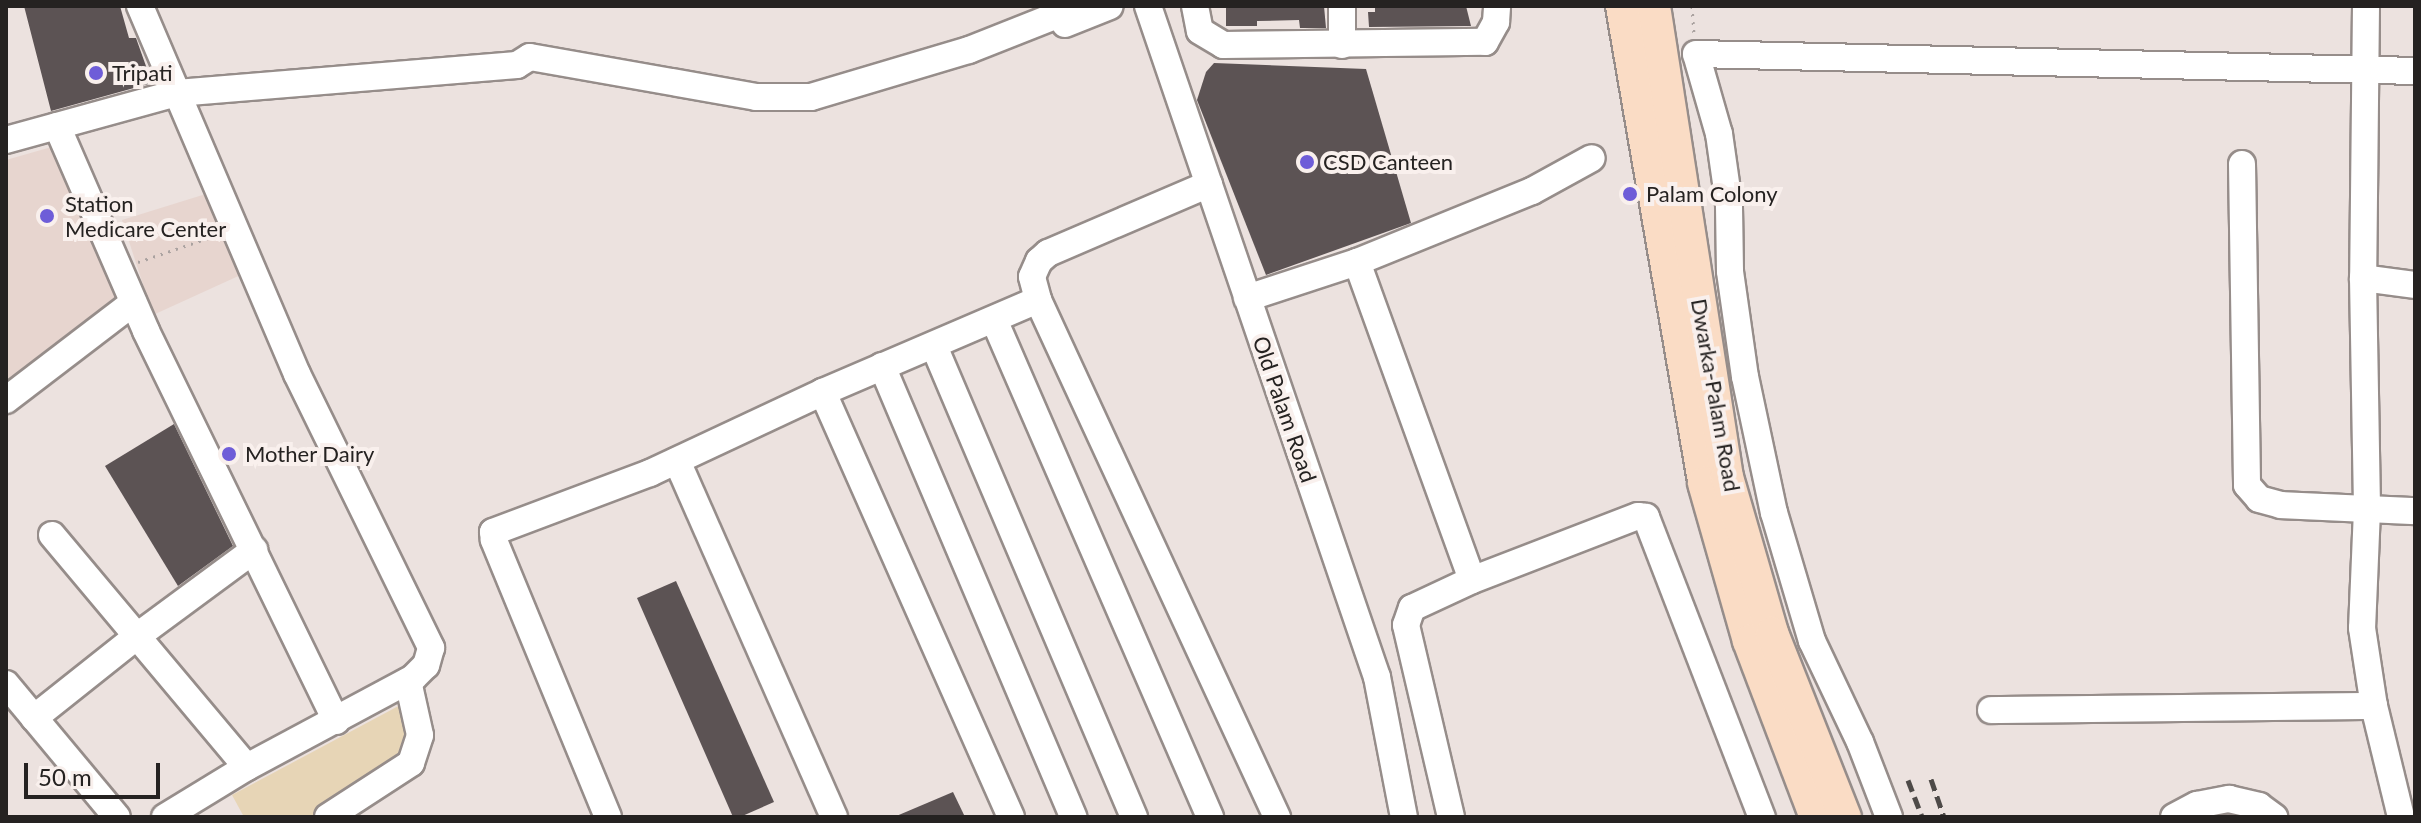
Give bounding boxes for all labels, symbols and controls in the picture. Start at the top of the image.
place label: Tripati [112,60,173,86]
marker: Tripati [87,64,105,82]
place label: CSD Canteen [1323,149,1453,175]
marker: CSD Canteen [1298,153,1316,171]
place label: Palam Colony [1646,181,1778,207]
marker: Palam Colony [1621,185,1639,203]
place label: Station Medicare Center [65,190,226,242]
marker: Station Medicare Center [36,205,58,227]
street label: Dwarka-Palam Road [1686,296,1746,494]
street label: Old Palam Road [1248,332,1322,486]
place label: Mother Dairy [245,441,375,467]
marker: Mother Dairy [220,445,238,463]
scale bar [28,747,164,797]
text: 50 m [38,762,92,791]

